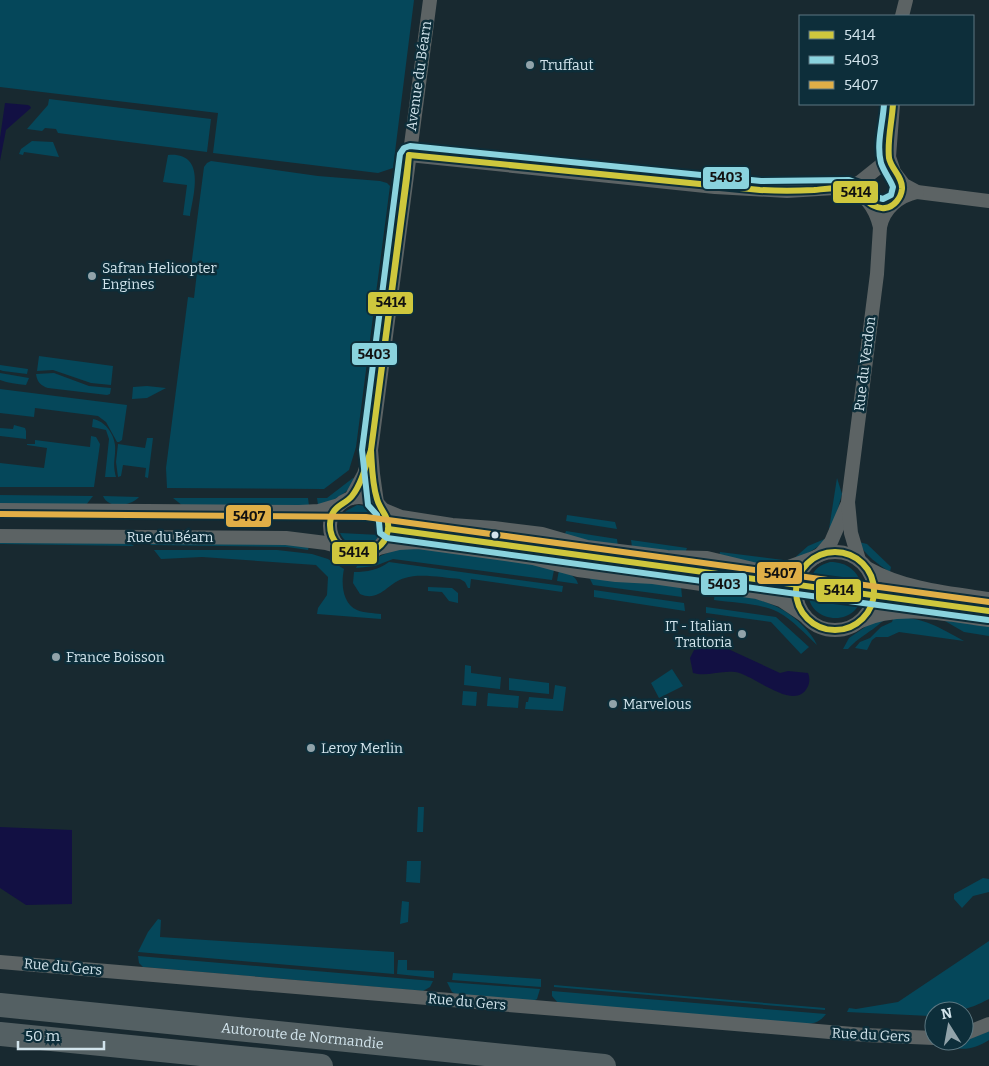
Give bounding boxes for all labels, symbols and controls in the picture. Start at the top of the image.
legend [799,15,974,105]
street label: Avenue du Béarn [403,20,435,132]
text: 5414 [844,26,876,44]
text: 5403 [844,51,879,69]
place label: Truffaut [540,57,594,74]
marker: Truffaut [524,59,536,71]
text: 5407 [844,76,878,94]
line badge: 5403 [702,166,750,190]
text: 5403 [709,169,743,186]
line badge: 5414 [832,180,879,204]
text: 5414 [841,184,872,201]
place label: Safran Helicopter Engines [102,260,217,293]
marker: Safran Helicopter Engines [86,270,98,282]
line badge: 5414 [367,291,414,315]
text: 5414 [376,294,407,311]
street label: Rue du Verdon [851,316,879,412]
line badge: 5403 [351,342,398,366]
text: 5403 [357,346,391,363]
line badge: 5407 [225,504,272,528]
text: 5407 [233,508,266,525]
street label: Rue du Béarn [127,529,214,546]
unlabelled marker [490,530,500,540]
line badge: 5414 [331,541,378,565]
text: 5414 [339,544,370,561]
line badge: 5407 [756,561,803,585]
text: 5407 [764,565,797,582]
line badge: 5403 [700,572,748,596]
text: 5403 [707,576,741,593]
line badge: 5414 [815,578,862,603]
text: 5414 [824,582,855,599]
place label: IT - Italian Trattoria [665,618,732,651]
marker: IT - Italian Trattoria [736,628,748,640]
place label: France Boisson [66,649,165,666]
marker: France Boisson [50,651,62,663]
place label: Marvelous [623,696,691,713]
marker: Marvelous [607,698,619,710]
place label: Leroy Merlin [321,740,403,757]
marker: Leroy Merlin [305,742,317,754]
street label: Rue du Gers [23,955,103,979]
street label: Rue du Gers [427,990,507,1014]
north arrow [924,1001,974,1051]
text: N [940,1004,954,1023]
scale bar [18,1018,104,1050]
street label: Autoroute de Normandie [221,1019,384,1052]
street label: Rue du Gers [831,1024,911,1046]
text: 50 m [25,1027,61,1045]

